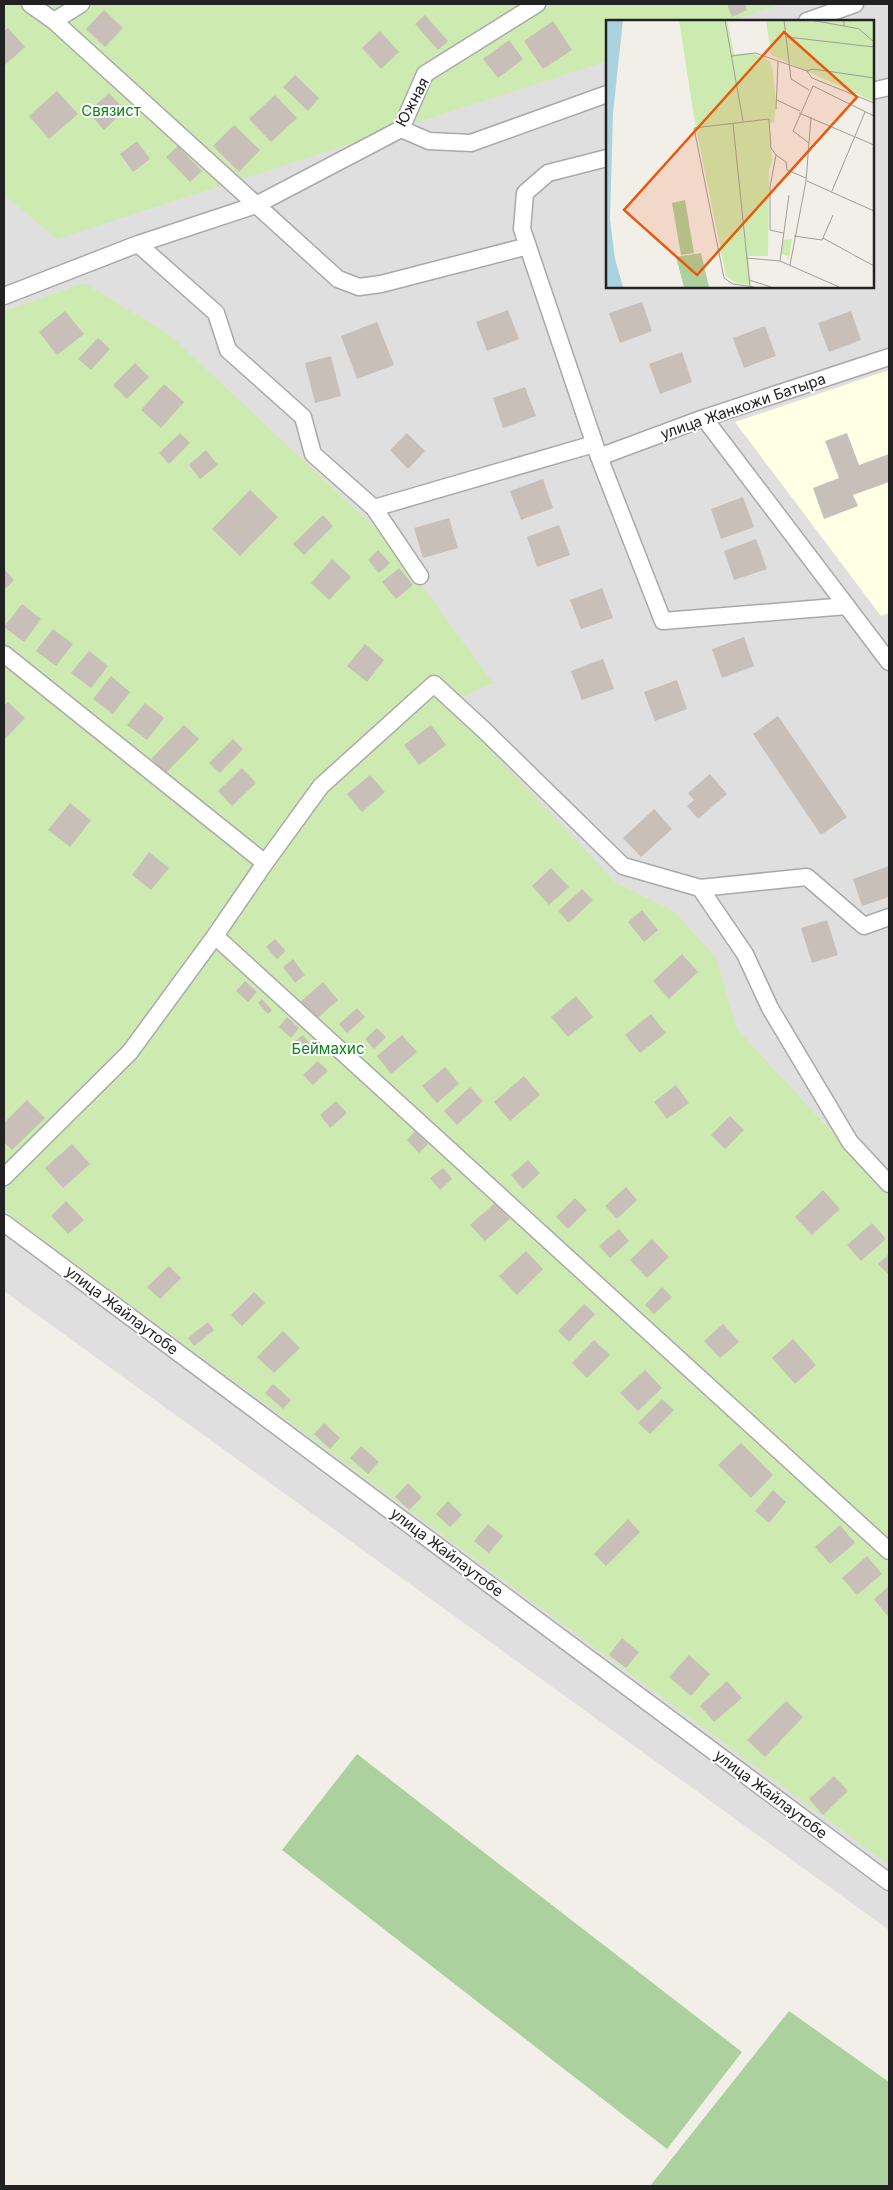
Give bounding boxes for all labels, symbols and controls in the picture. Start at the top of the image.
inset map [606,20,873,288]
street label: Южная [391,74,433,130]
park label: Связист [81,101,141,120]
street label: улица Жанкожи Батыра [658,369,828,443]
park label: Беймахис [292,1039,364,1058]
street label: улица Жайлаутобе [62,1261,182,1359]
street label: улица Жайлаутобе [387,1503,507,1601]
street label: улица Жайлаутобе [711,1745,831,1843]

